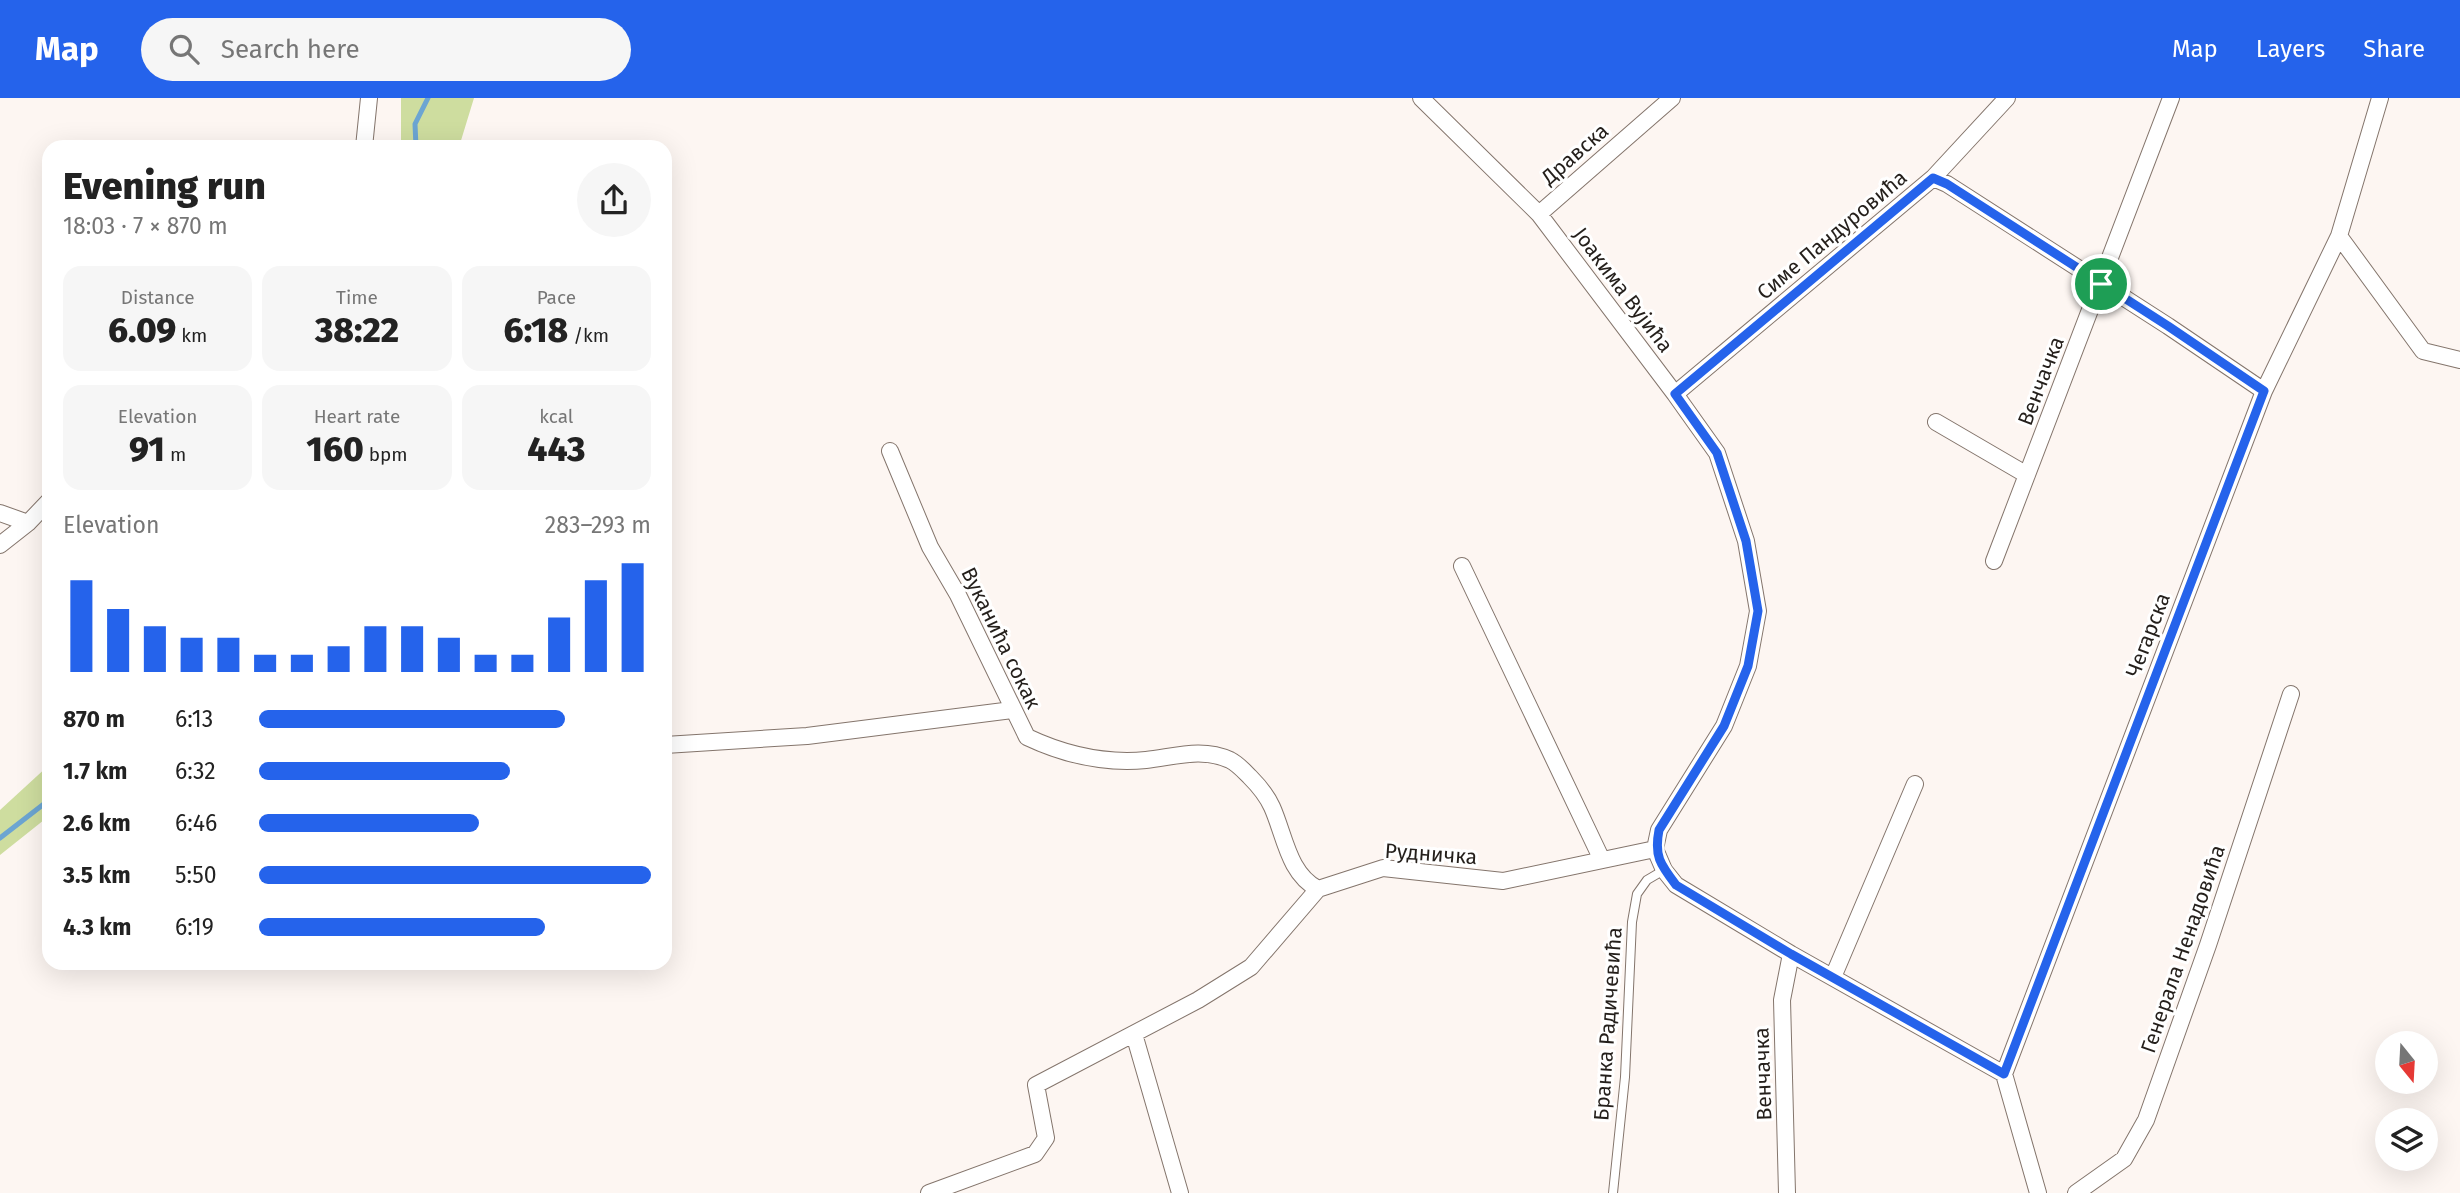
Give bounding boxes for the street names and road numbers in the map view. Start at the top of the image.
street label: Дравска [1535,118,1614,191]
street label: Симе Пандуровића [1752,165,1912,305]
street label: Јоакима Вујића [1568,222,1678,358]
street label: Венчачка [2012,333,2070,429]
street label: Вуканића сокак [955,563,1047,713]
street label: Чегарска [2120,589,2176,681]
street label: Рудничка [1384,838,1478,870]
street label: Генерала Ненадовића [2135,841,2231,1057]
street label: Бранка Радичевића [1588,926,1628,1122]
street label: Венчачка [1748,1027,1778,1121]

